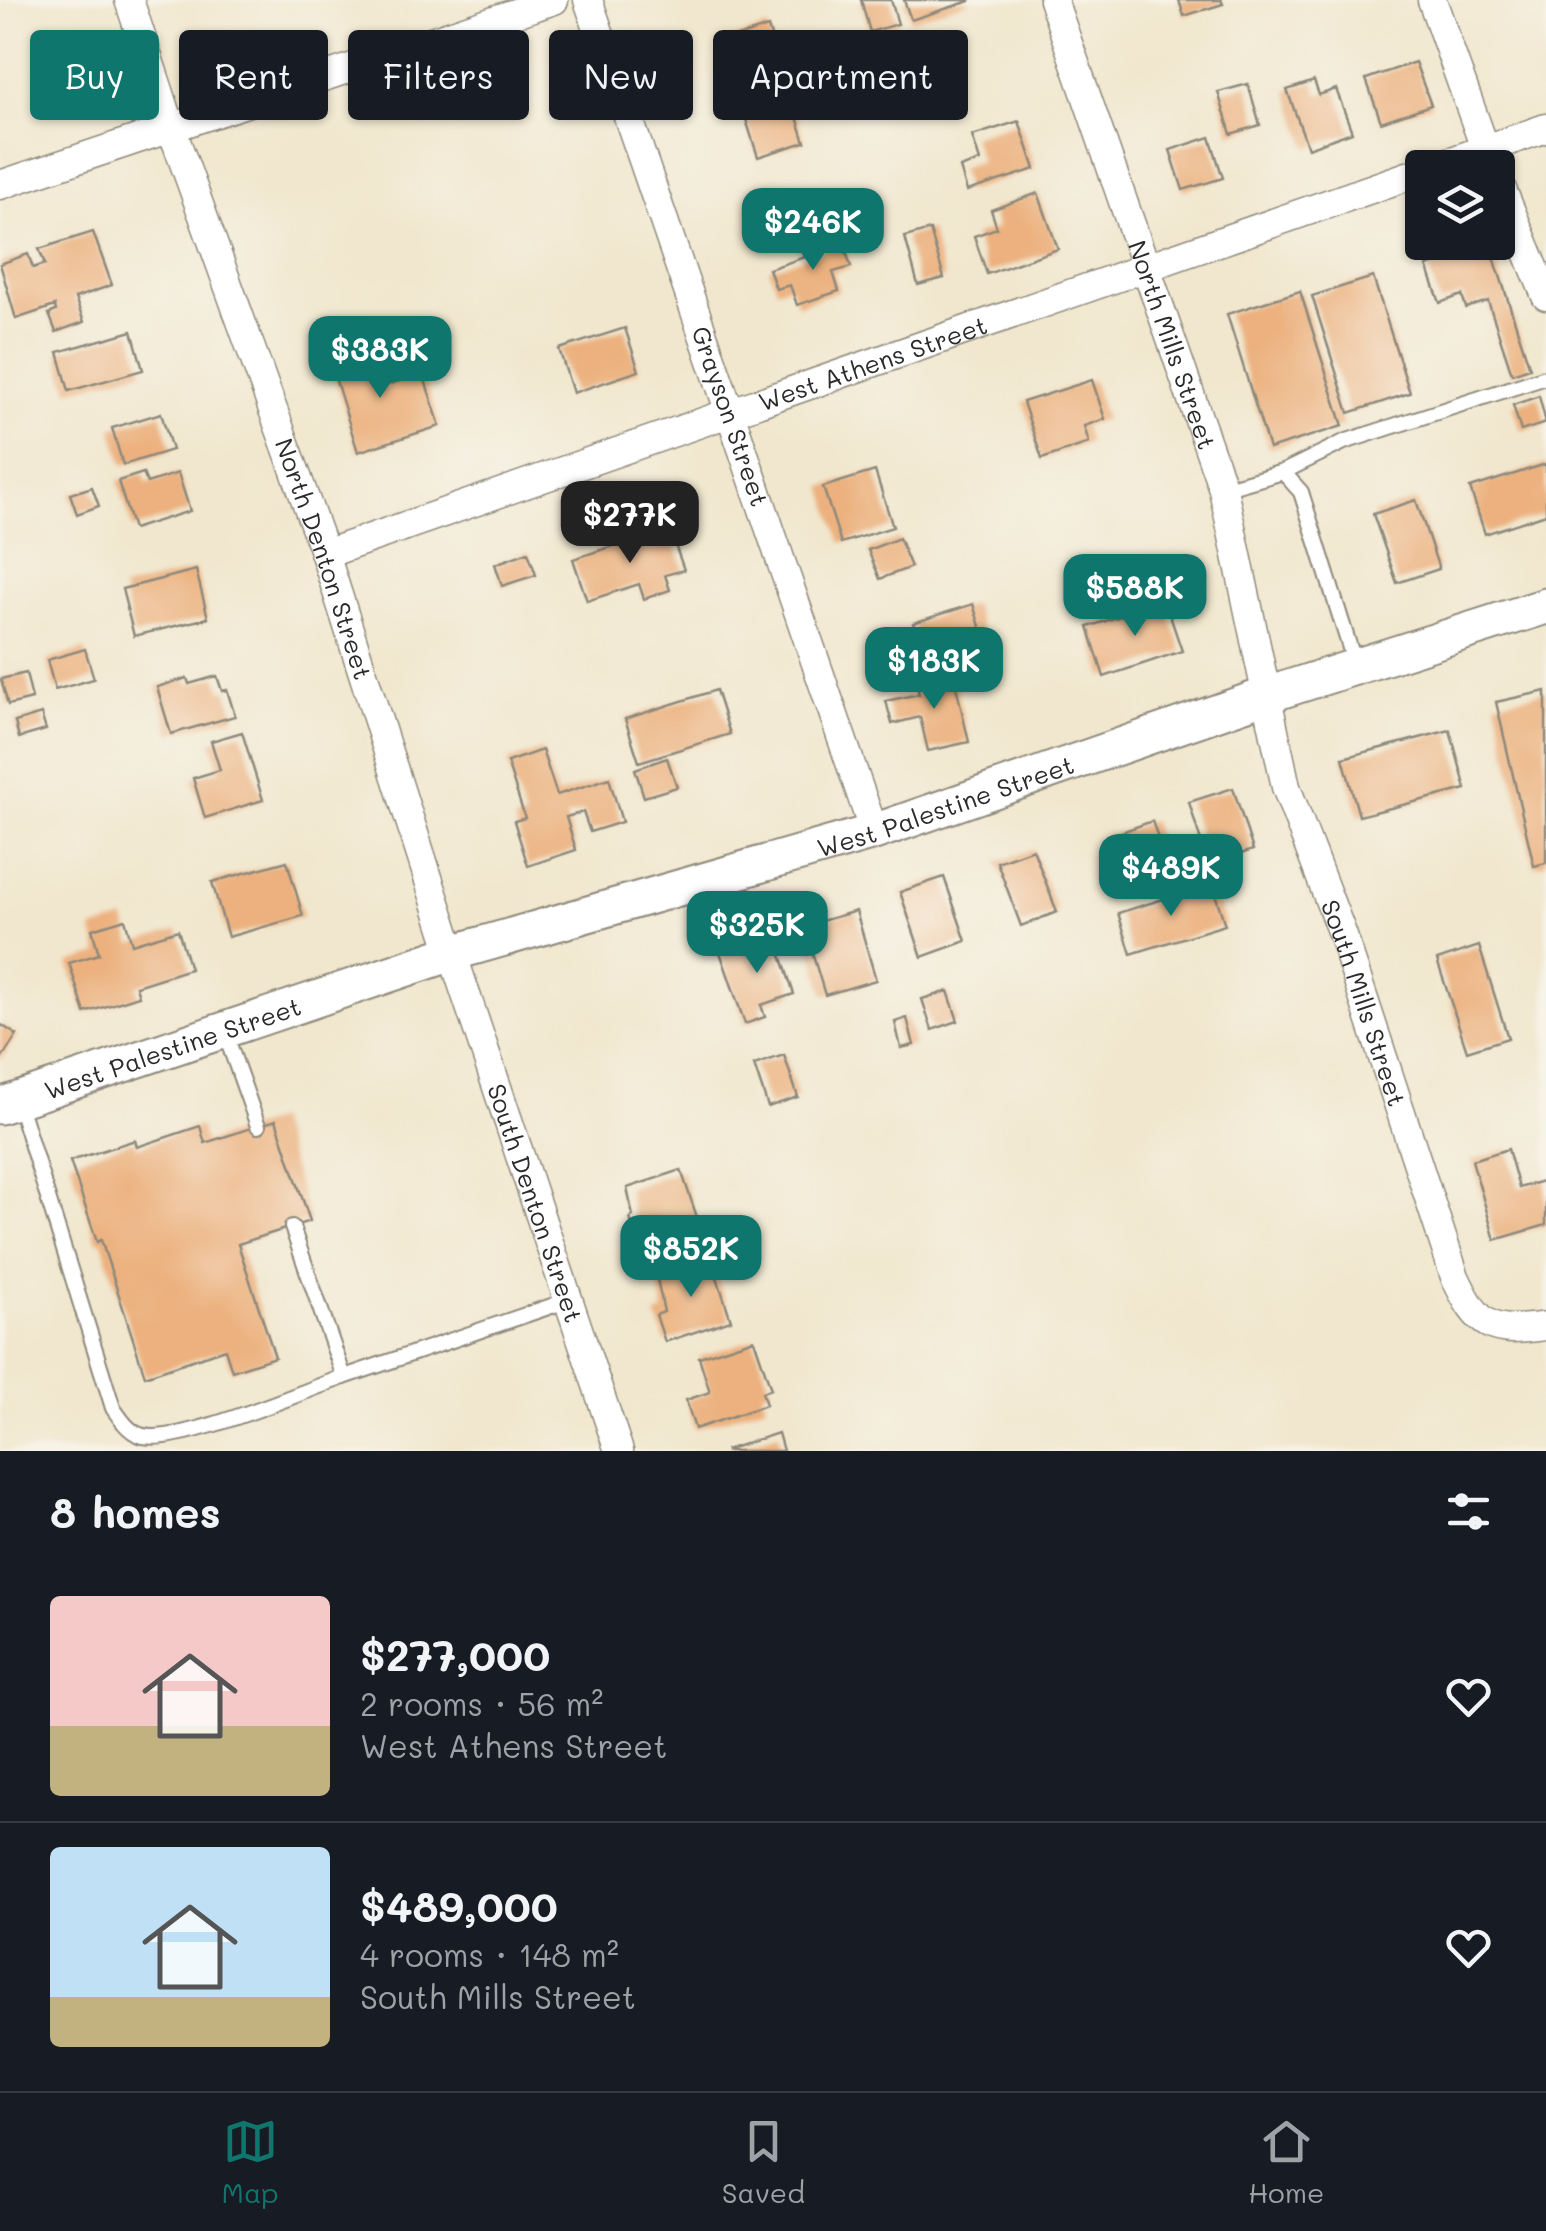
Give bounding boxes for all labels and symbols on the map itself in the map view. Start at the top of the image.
pin: $246K [743,188,883,273]
street label: North Mills Street [1122,236,1224,453]
street label: West Athens Street [754,308,991,418]
pin: $383K [310,316,450,401]
street label: Grayson Street [685,322,777,510]
street label: North Denton Street [269,434,380,683]
pin: $277K [560,481,700,566]
pin: $588K [1065,554,1205,639]
pin: $183K [864,627,1004,712]
street label: West Palestine Street [813,748,1078,864]
pin: $489K [1101,834,1241,919]
pin: $325K [687,891,827,976]
street label: South Mills Street [1315,895,1414,1110]
street label: West Palestine Street [40,989,305,1106]
street label: South Denton Street [481,1079,591,1326]
pin: $852K [621,1215,761,1300]

